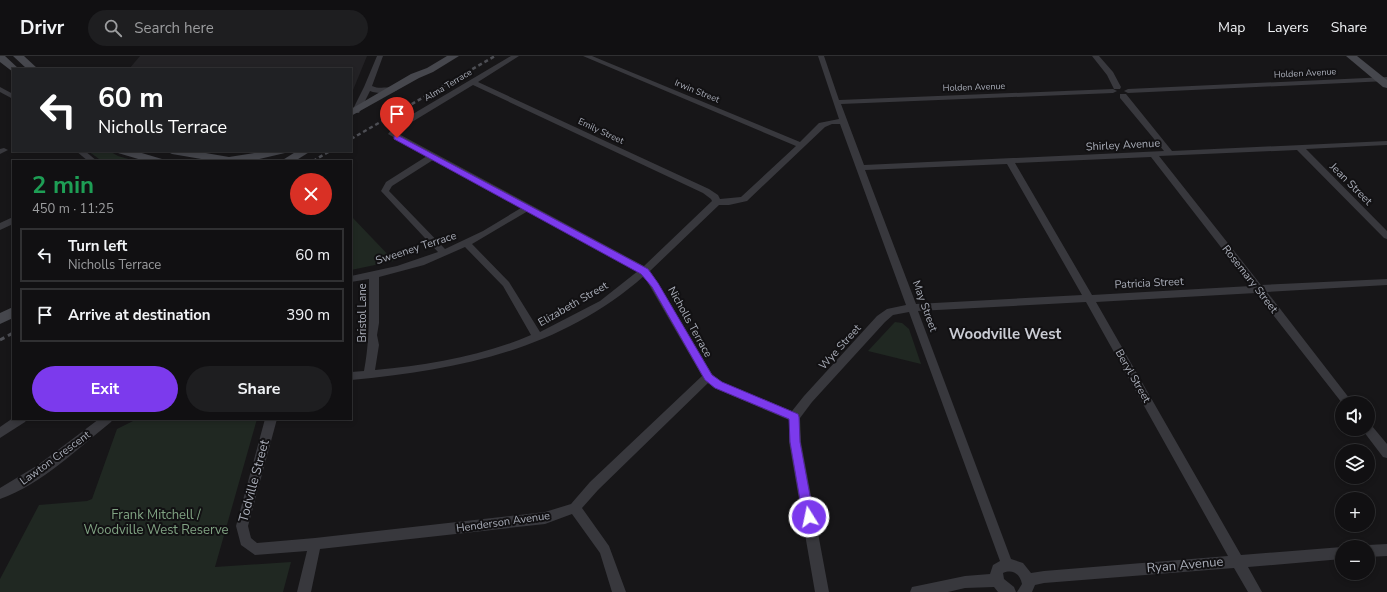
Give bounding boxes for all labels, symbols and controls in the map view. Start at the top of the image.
search box [88,10,368,46]
text: Drivr [20,15,64,41]
icon: search [102,17,124,39]
text: Search here [134,18,214,38]
text: Map [1218,18,1245,37]
text: Layers [1267,18,1309,37]
text: Share [1331,18,1367,37]
street label: Holden Avenue [1273,65,1337,81]
street label: Alma Terrace [422,66,474,104]
street label: Irwin Street [673,77,722,106]
text: 60 m [98,79,164,117]
street label: Holden Avenue [943,80,1006,94]
icon: left [32,84,84,136]
pin [380,97,414,138]
icon: arrive [386,103,408,125]
text: Nicholls Terrace [98,115,227,139]
street label: Emily Street [576,115,627,147]
street label: Shirley Avenue [1085,136,1161,154]
street label: Jean Street [1326,159,1376,209]
text: 2 min [32,169,94,201]
button: close [290,173,332,215]
text: 450 m · 11:25 [32,200,114,218]
street label: Sweeney Terrace [374,228,458,268]
text: Turn left [68,236,127,256]
street label: Rosemary Street [1219,242,1281,316]
icon: left [34,244,56,266]
text: 60 m [295,245,330,265]
text: Nicholls Terrace [68,256,161,274]
street label: Patricia Street [1114,274,1184,292]
street label: Elizabeth Street [535,278,611,330]
street label: May Street [909,278,941,334]
street label: Bristol Lane [355,283,370,343]
street label: Nicholls Terrace [664,284,716,360]
icon: arrive [34,304,56,326]
text: Arrive at destination [68,305,211,325]
text: 390 m [286,305,330,325]
street label: Wye Street [816,321,864,373]
district label: Woodville West [949,324,1061,344]
street label: Beryl Street [1112,347,1154,406]
button: Exit [32,366,178,412]
button: Share [186,366,332,412]
map controls [1335,396,1375,580]
button: sound [1335,396,1375,436]
street label: Lawton Crescent [17,427,93,489]
street label: Todville Street [234,437,274,524]
button: layers [1335,444,1375,484]
button: + [1335,492,1375,532]
position arrow [788,496,830,538]
park label: Frank Mitchell / Woodville West Reserve [84,506,229,539]
street label: Henderson Avenue [455,508,551,536]
button: − [1335,540,1375,580]
street label: Ryan Avenue [1146,553,1224,577]

